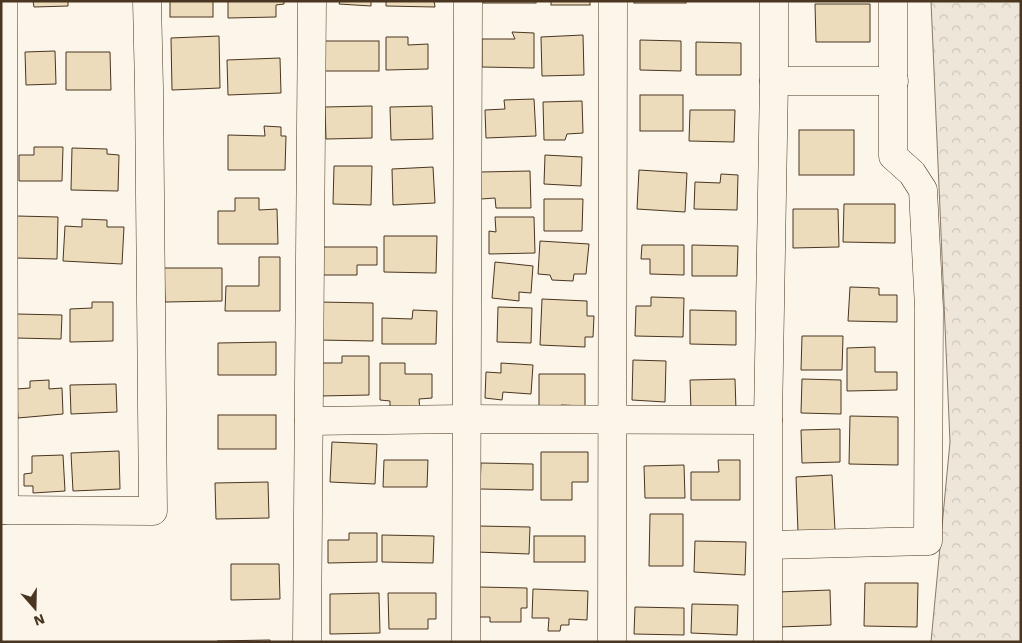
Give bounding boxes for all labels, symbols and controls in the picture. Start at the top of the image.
north arrow [10,583,60,633]
text: N [32,611,47,630]

